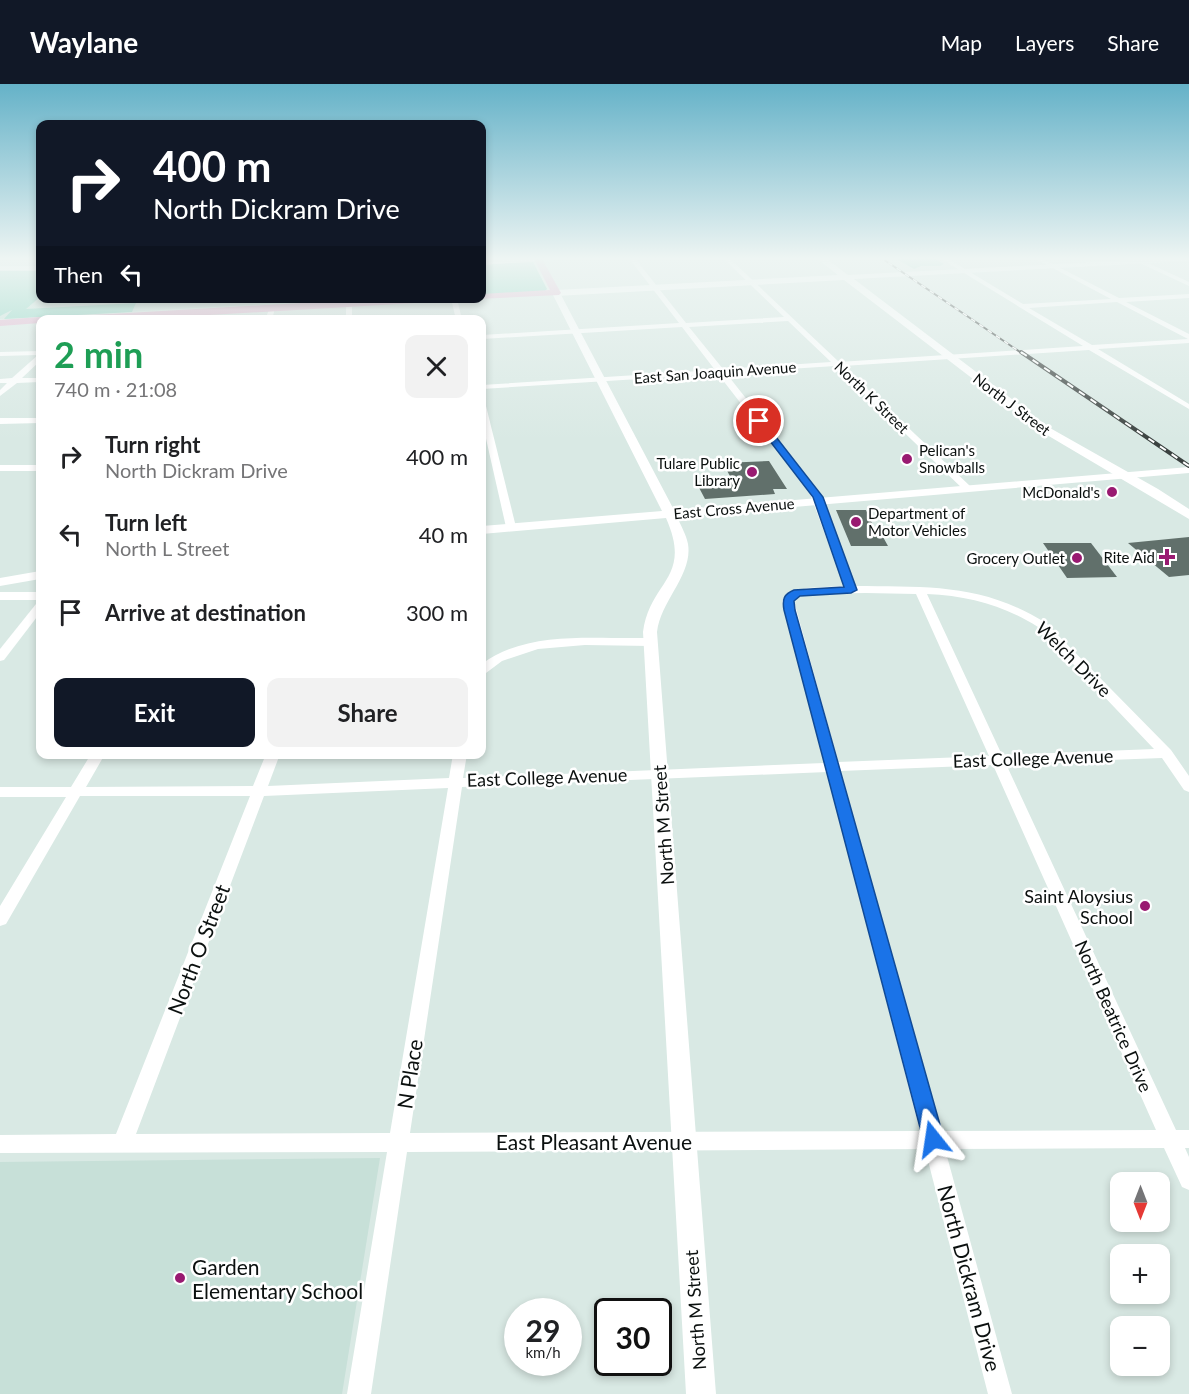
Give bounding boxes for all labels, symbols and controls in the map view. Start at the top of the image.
text: Waylane [30,25,138,59]
text: Map [941,30,982,55]
text: Layers [1015,30,1074,55]
text: Share [1107,30,1159,55]
text: 400 m [153,141,271,191]
icon: right [54,144,132,222]
text: North Dickram Drive [153,192,400,225]
icon: left [115,258,148,291]
text: Then [54,261,103,288]
text: 2 min [54,332,143,376]
button: close [405,335,468,398]
street label: East San Joaquin Avenue [633,357,797,387]
street label: North K Street [831,357,913,437]
street label: North J Street [970,369,1055,439]
text: 740 m · 21:08 [54,377,177,401]
pin [733,395,784,446]
icon: arrive [742,404,775,437]
text: Turn right [105,431,200,458]
icon: right [54,440,87,473]
place label: Pelican's Snowballs [919,441,985,476]
text: 400 m [406,443,468,470]
marker: Pelican's Snowballs [900,452,914,466]
place label: Tulare Public Library [656,454,740,489]
text: North Dickram Drive [105,458,288,482]
marker: Tulare Public Library [745,465,759,479]
place label: McDonald's [1022,483,1100,501]
marker: McDonald's [1105,485,1119,499]
street label: East Cross Avenue [673,494,795,522]
place label: Department of Motor Vehicles [868,504,966,539]
text: Turn left [105,509,187,536]
marker: Department of Motor Vehicles [849,515,863,529]
icon: left [54,518,87,551]
text: 40 m [419,521,468,548]
text: North L Street [105,536,229,560]
place label: Rite Aid [1103,548,1155,566]
place label: Grocery Outlet [966,549,1066,567]
marker: Rite Aid [1160,550,1174,564]
marker: Grocery Outlet [1070,551,1084,565]
icon: arrive [54,596,87,629]
text: Arrive at destination [105,599,306,626]
text: 300 m [406,599,468,626]
street label: Welch Drive [1032,617,1116,701]
button: Exit [54,678,255,747]
button: Share [267,678,468,747]
street label: East College Avenue [952,744,1114,772]
street label: East College Avenue [466,763,628,791]
street label: North M Street [648,764,678,886]
street label: North O Street [162,880,234,1018]
place label: Saint Aloysius School [1024,885,1133,928]
marker: Saint Aloysius School [1138,899,1152,913]
street label: North Beatrice Drive [1071,937,1157,1095]
street label: N Place [391,1037,427,1111]
position arrow [901,1107,965,1171]
street label: East Pleasant Avenue [496,1129,692,1154]
north arrow [1110,1172,1170,1232]
map controls [1110,1172,1170,1376]
street label: North Dickram Drive [933,1182,1007,1374]
button: + [1110,1244,1170,1304]
street label: North M Street [680,1249,710,1371]
place label: Garden Elementary School [192,1254,363,1303]
marker: Garden Elementary School [173,1271,187,1285]
speed limit sign: 30 [594,1298,672,1376]
text: 29 [526,1312,560,1348]
button: − [1110,1316,1170,1376]
text: km/h [525,1343,561,1361]

